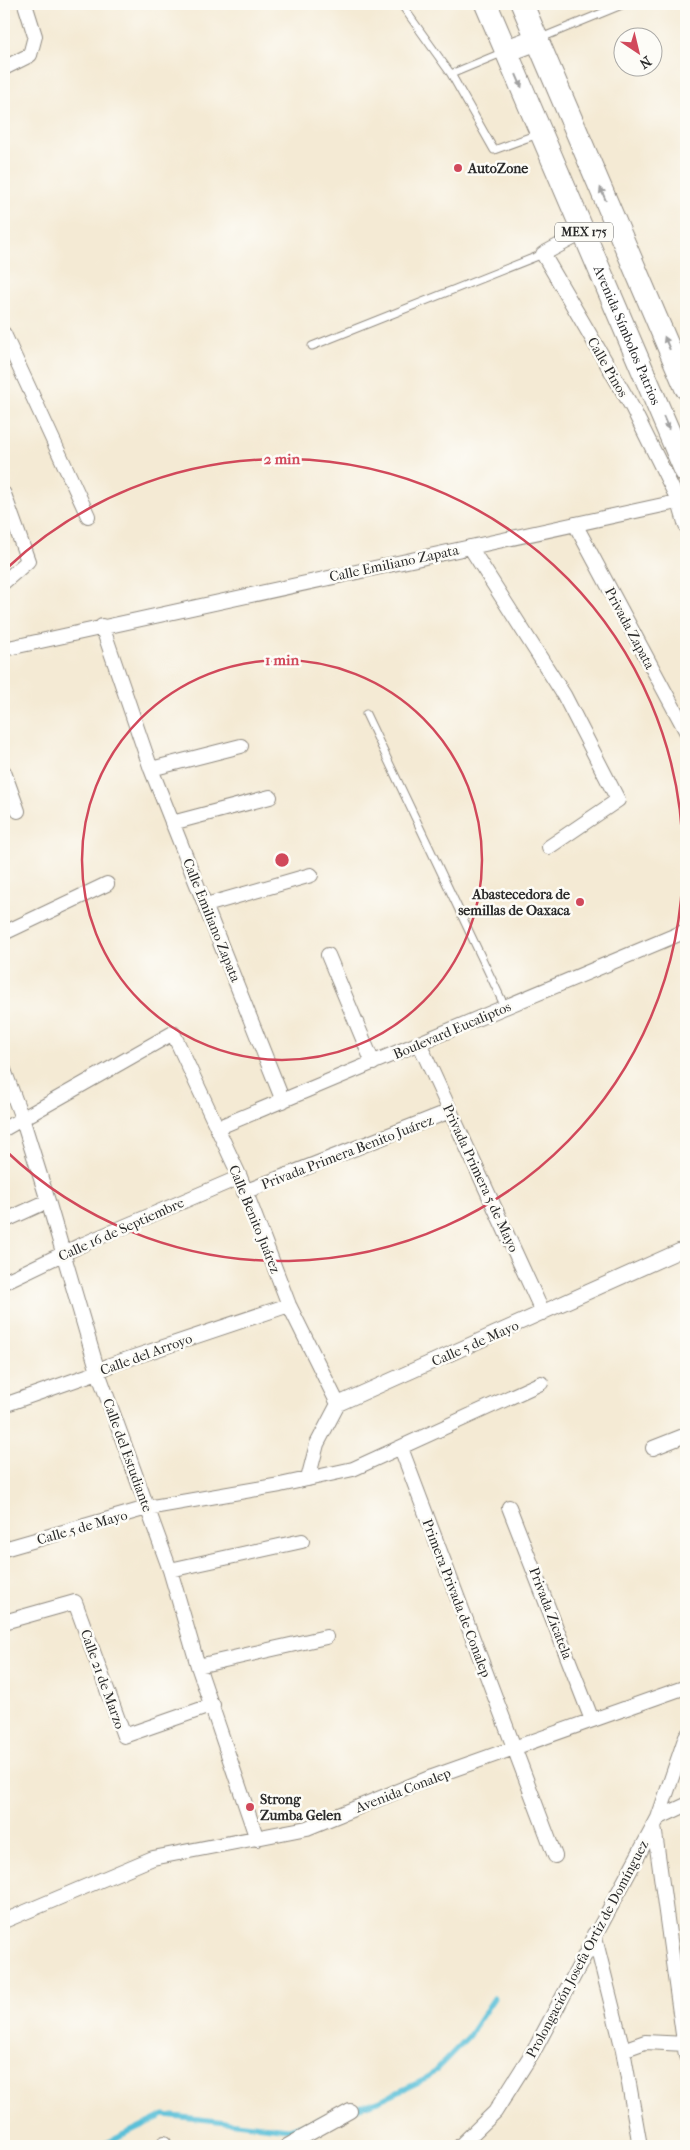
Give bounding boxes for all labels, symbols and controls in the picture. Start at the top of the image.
north arrow [612,28,662,78]
text: N [636,52,654,72]
one-way arrow [515,74,523,88]
place label: AutoZone [467,160,528,177]
marker: AutoZone [452,162,464,174]
one-way arrow [599,187,607,201]
road number: MEX 175 [555,222,613,242]
street label: Avenida Símbolos Patrios [589,262,664,408]
street label: Calle Pinos [584,334,632,400]
one-way arrow [663,336,671,350]
one-way arrow [662,416,670,430]
text: 2 min [264,450,301,468]
street label: Calle Emiliano Zapata [328,541,461,586]
street label: Privada Zapata [601,584,658,673]
text: 1 min [265,651,299,669]
centre of rings [273,851,291,869]
street label: Calle Emiliano Zapata [179,856,244,985]
place label: Abastecedora de semillas de Oaxaca [458,886,571,919]
marker: Abastecedora de semillas de Oaxaca [574,896,586,908]
street label: Boulevard Eucaliptos [391,998,514,1063]
street label: Privada Primera 5 de Mayo [439,1102,522,1255]
street label: Privada Primera Benito Juárez [259,1112,436,1193]
street label: Calle Benito Juárez [225,1163,284,1276]
street label: Calle 16 de Septiembre [56,1194,187,1265]
street label: Calle 5 de Mayo [429,1317,521,1370]
street label: Calle del Arroyo [98,1330,195,1379]
street label: Calle del Estudiante [99,1396,156,1514]
street label: Calle 5 de Mayo [35,1506,129,1549]
street label: Primera Privada de Conalep [418,1517,495,1680]
street label: Privada Zicatela [525,1565,576,1662]
street label: Calle 21 de Marzo [77,1627,128,1731]
street label: Avenida Conalep [352,1764,454,1817]
place label: Strong Zumba Gelen [260,1791,342,1824]
marker: Strong Zumba Gelen [244,1801,256,1813]
street label: Prolongación Josefa Ortiz de Domínguez [523,1837,652,2061]

